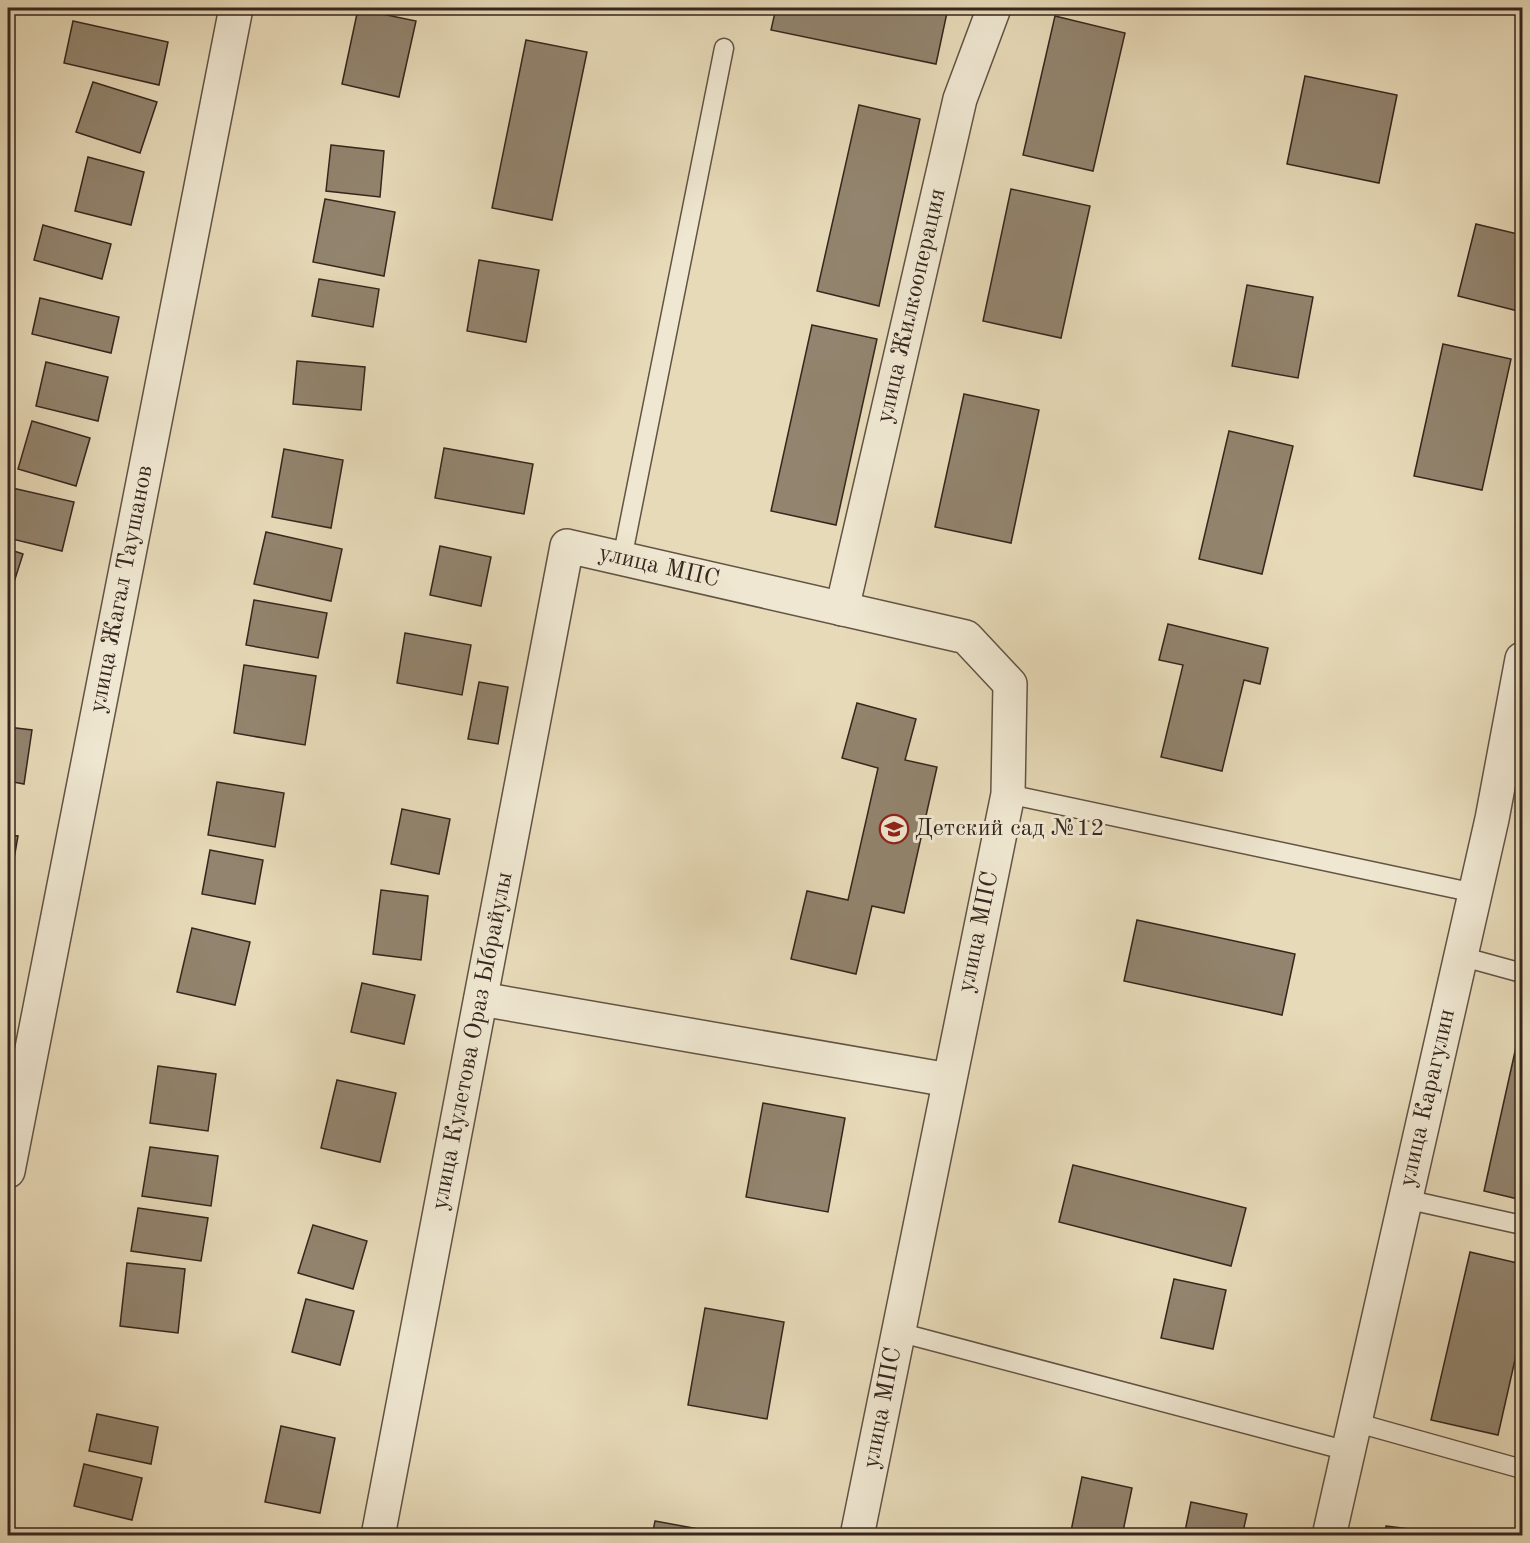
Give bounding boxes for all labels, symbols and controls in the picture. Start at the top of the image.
street label: улица Жилкооперация [873,186,951,426]
street label: улица Жагал Таушанов [86,463,158,715]
street label: улица МПС [596,541,722,593]
school or university icon: Детский сад №12 [878,813,910,845]
place label: Детский сад №12 [915,817,1104,841]
street label: улица МПС [954,869,1004,995]
street label: улица Кулетова Ораз Ыбрайулы [428,870,518,1212]
street label: улица Карагулин [1396,1007,1460,1189]
street label: улица МПС [859,1345,907,1471]

